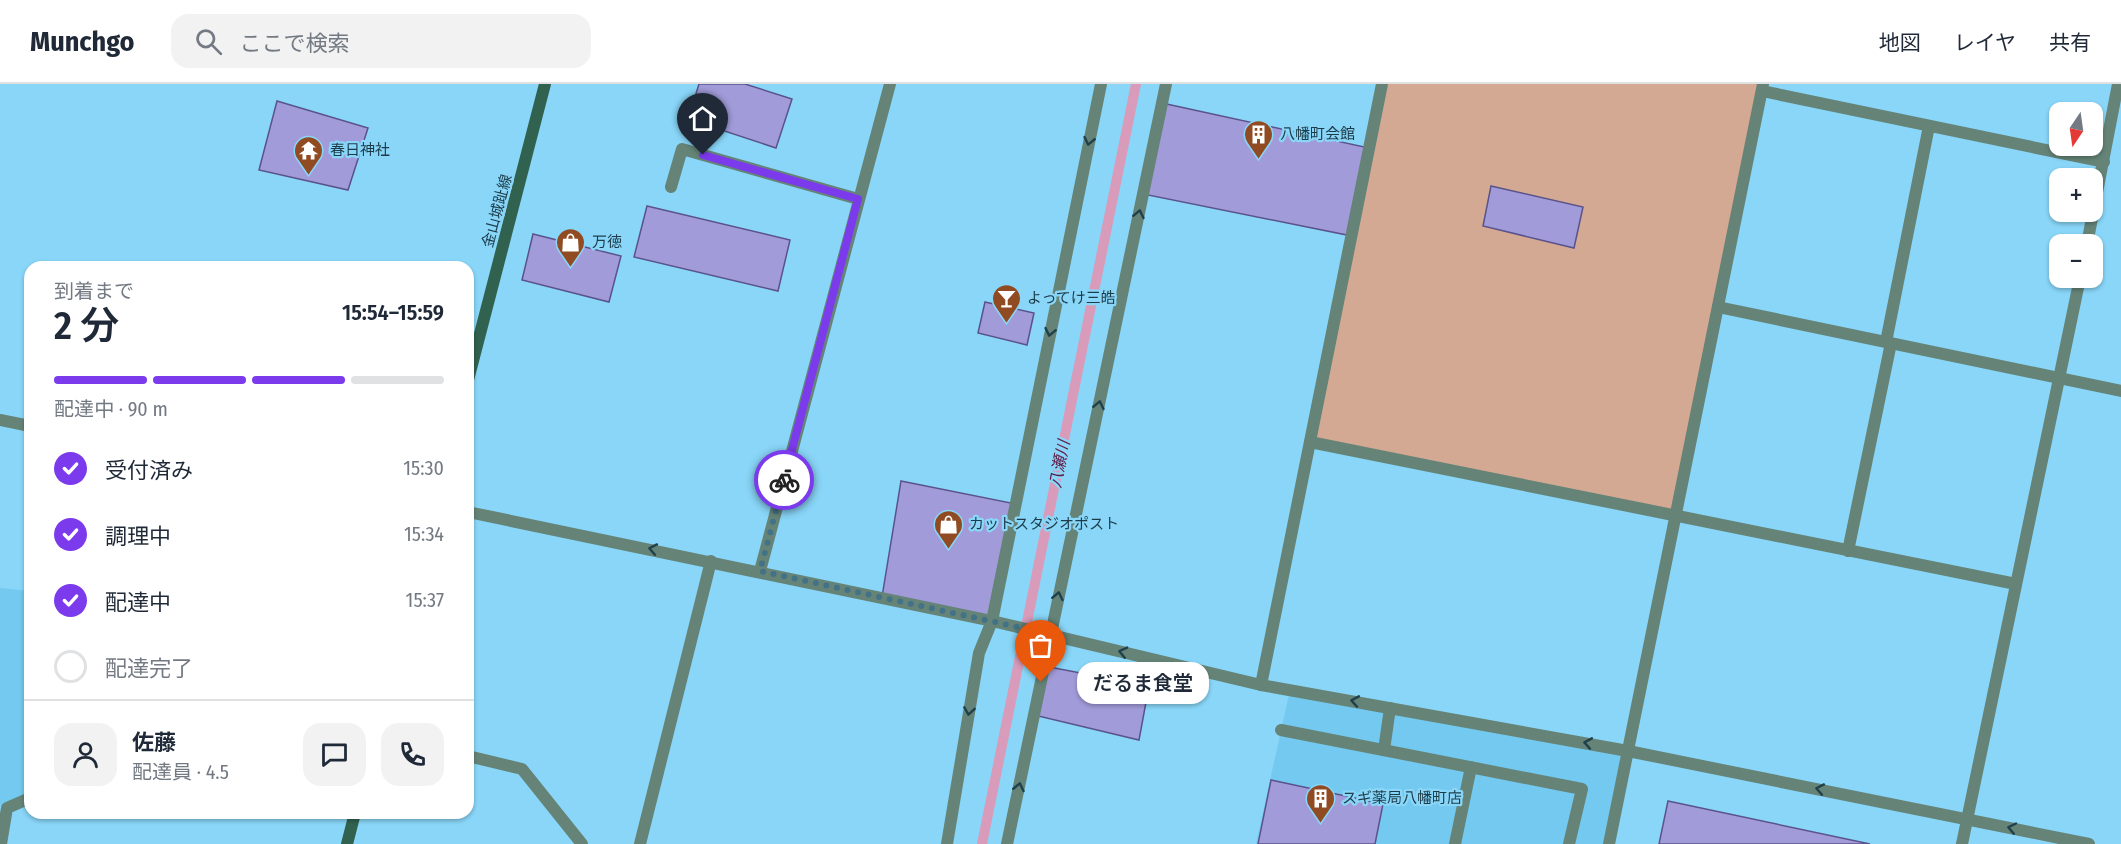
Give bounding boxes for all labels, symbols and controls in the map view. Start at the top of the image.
search box [171,14,591,68]
text: Munchgo [30,25,135,58]
icon: search [192,25,225,58]
text: ここで検索 [240,30,350,57]
text: 地図 [1879,30,1921,56]
text: レイヤ [1954,30,2016,56]
text: 共有 [2049,30,2091,56]
pin [677,93,728,155]
icon: home [686,102,719,135]
north arrow [2049,102,2103,156]
map controls [2049,102,2103,288]
building icon: 八幡町会館 [1243,118,1275,160]
place label: 八幡町会館 [1280,125,1355,143]
temple icon: 春日神社 [293,134,325,176]
one-way arrow [1083,136,1096,146]
place label: 春日神社 [330,141,390,159]
button: + [2049,168,2103,222]
street label: 金山城趾線 [479,172,515,250]
one-way arrow [1132,209,1145,219]
shop icon: 万徳 [555,226,587,268]
place label: 万徳 [592,233,622,251]
button: − [2049,234,2103,288]
text: 到着まで [54,279,134,303]
bar icon: よってけ三皓 [990,282,1022,324]
place label: よってけ三皓 [1027,289,1116,307]
text: 15:54–15:59 [342,299,444,326]
text: 2 分 [54,303,119,349]
one-way arrow [1044,327,1057,337]
text: 配達中 · 90 m [54,397,168,421]
one-way arrow [1091,400,1104,410]
water label: 八瀬川 [1046,437,1074,489]
courier [754,450,814,510]
icon: check [54,452,87,485]
text: 15:30 [403,456,444,480]
text: 受付済み [105,457,193,484]
icon: bike [768,464,801,497]
shop icon: カットスタジオポスト [932,508,964,550]
place label: カットスタジオポスト [969,515,1119,533]
icon: check [54,518,87,551]
text: 15:34 [404,522,444,546]
text: 調理中 [105,523,171,550]
one-way arrow [649,543,659,556]
icon: check [54,584,87,617]
text: 15:37 [406,588,444,612]
text: 配達中 [105,589,171,616]
one-way arrow [1051,591,1064,601]
pin [1015,620,1066,682]
icon: bag [1024,629,1057,662]
one-way arrow [1118,646,1128,659]
text: 配達完了 [105,655,193,682]
callout: だるま食堂 [1077,661,1209,703]
text: だるま食堂 [1093,671,1193,695]
one-way arrow [1350,696,1359,708]
one-way arrow [963,705,976,715]
button: person [54,723,117,786]
button: chat [303,723,366,786]
button: phone [381,723,444,786]
text: 佐藤 [132,729,176,756]
one-way arrow [1583,737,1593,750]
text: 配達員 · 4.5 [132,760,229,784]
one-way arrow [1012,782,1025,792]
building icon: スギ薬局八幡町店 [1305,782,1337,824]
one-way arrow [1816,783,1826,796]
place label: スギ薬局八幡町店 [1342,789,1462,807]
one-way arrow [2007,822,2017,835]

